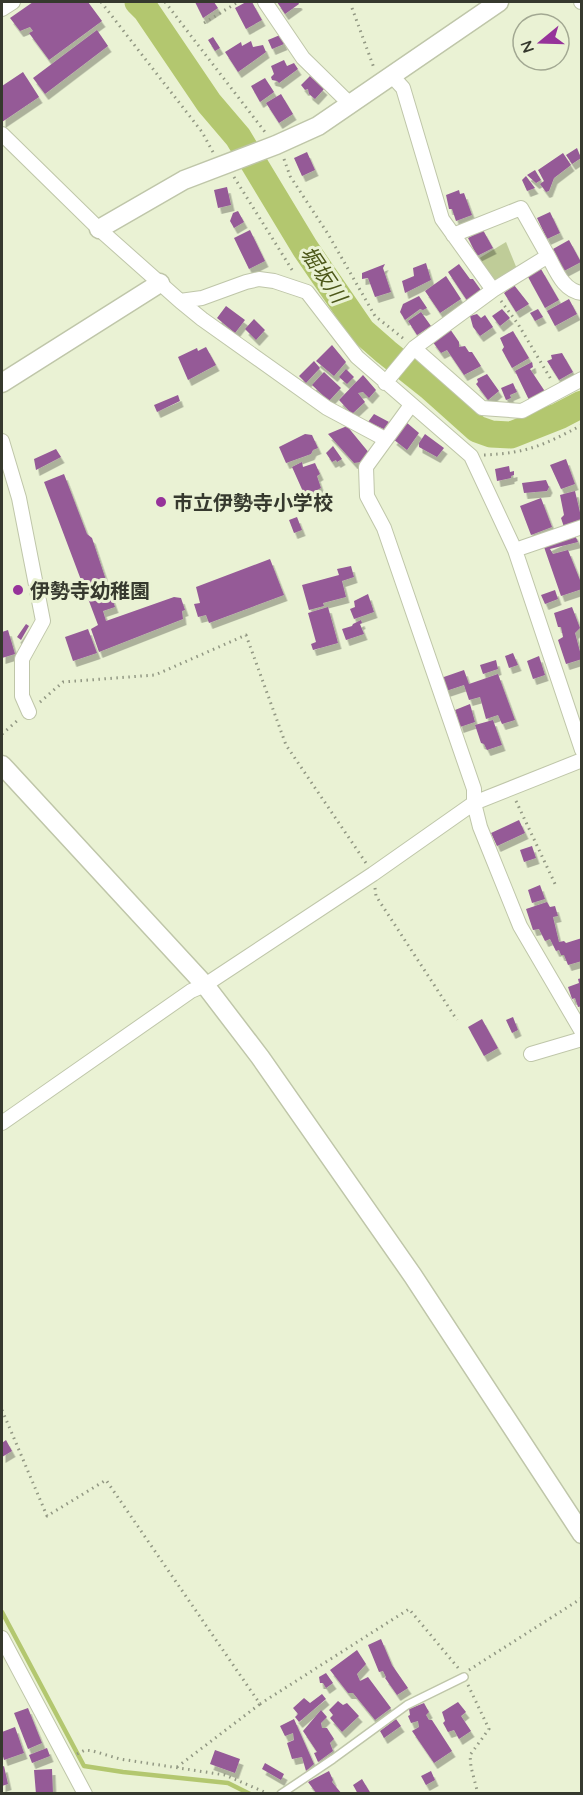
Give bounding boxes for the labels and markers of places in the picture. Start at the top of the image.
place label: 市立伊勢寺小学校 [173,490,333,515]
marker: 市立伊勢寺小学校 [154,495,168,509]
place label: 伊勢寺幼稚園 [30,578,150,603]
marker: 伊勢寺幼稚園 [11,583,25,597]

